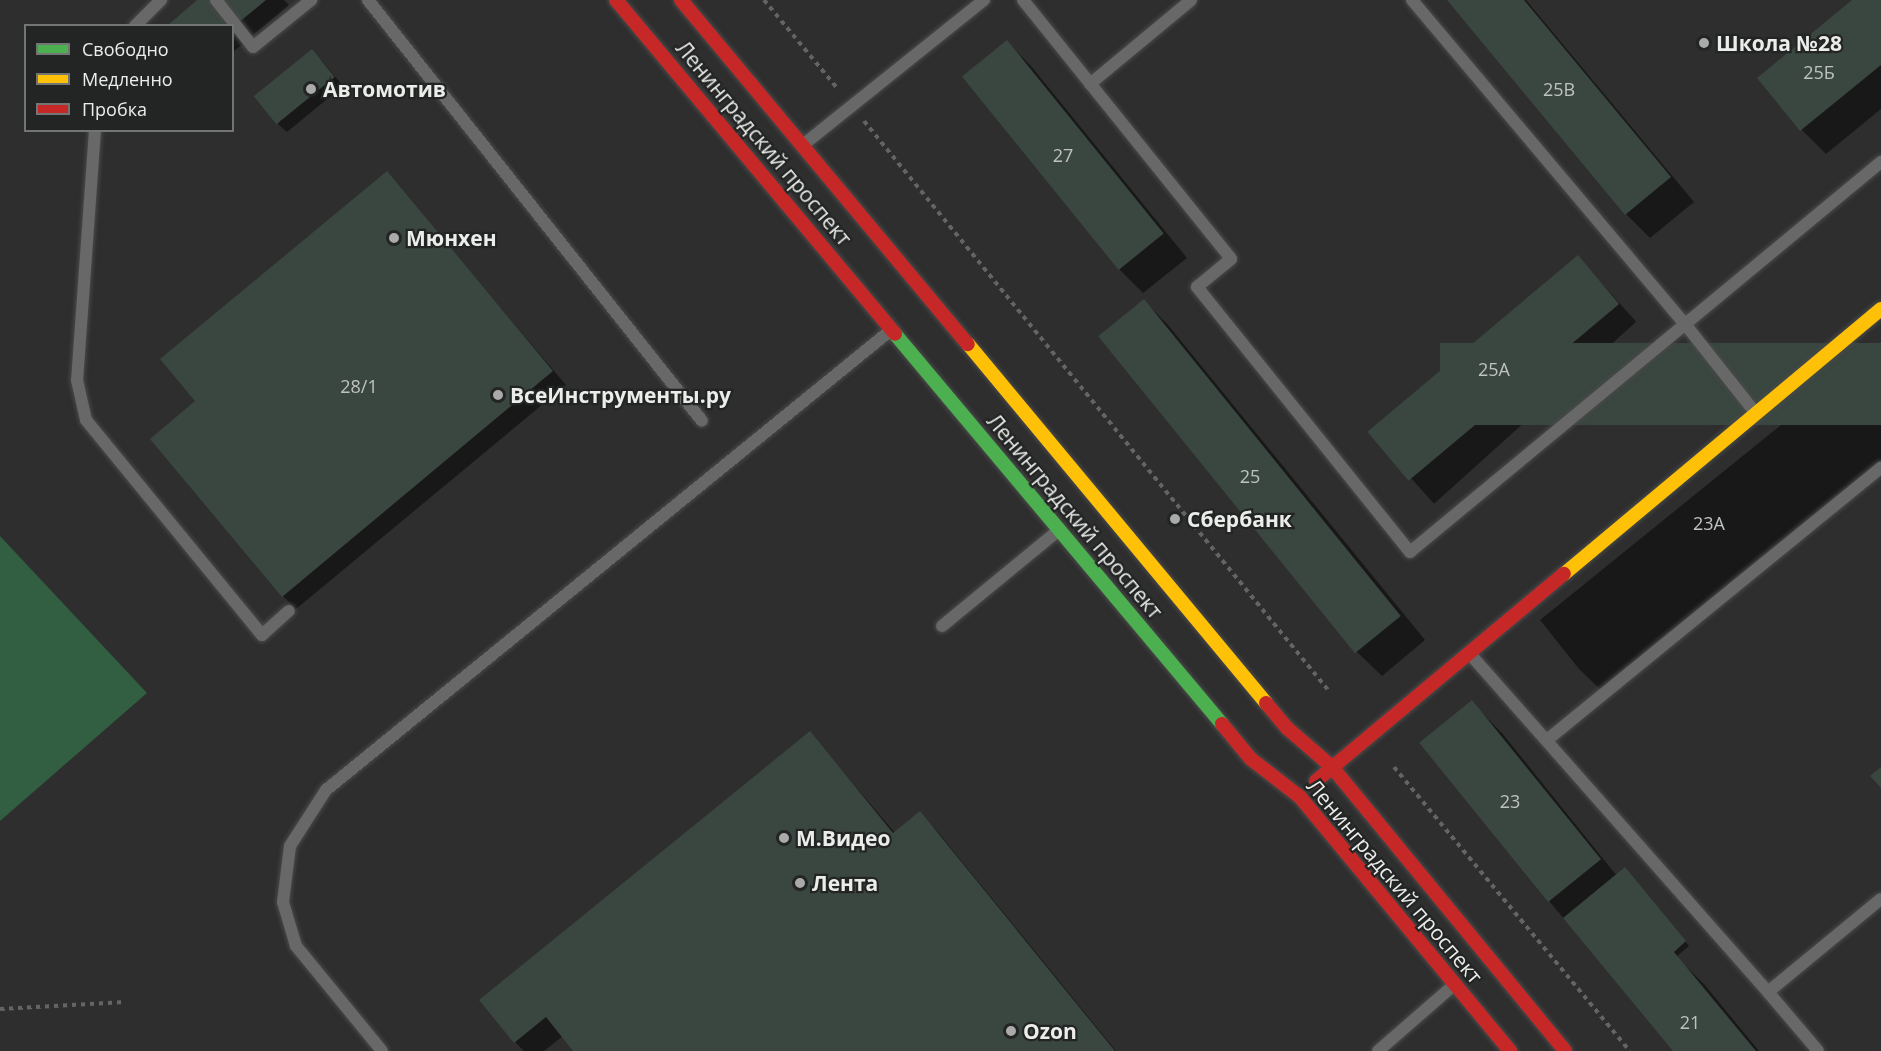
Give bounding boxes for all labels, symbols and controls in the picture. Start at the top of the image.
legend [24,24,234,132]
place label: Школа №28 [1716,30,1842,56]
street label: Ленинградский проспект [671,36,857,250]
marker: Школа №28 [1697,36,1711,50]
text: Свободно [82,37,169,61]
house number: 25Б [1803,61,1835,83]
text: Медленно [82,67,173,91]
place label: Автомотив [323,76,446,102]
house number: 25В [1543,78,1575,100]
marker: Автомотив [304,82,318,96]
text: Пробка [82,97,147,121]
house number: 27 [1053,144,1073,166]
place label: Мюнхен [406,225,497,251]
marker: Мюнхен [387,231,401,245]
house number: 25А [1478,358,1510,380]
house number: 28/1 [340,375,378,397]
place label: ВсеИнструменты.ру [510,382,731,408]
marker: ВсеИнструменты.ру [491,388,505,402]
street label: Ленинградский проспект [982,409,1168,623]
house number: 25 [1240,465,1260,487]
place label: Сбербанк [1187,506,1292,532]
marker: Сбербанк [1168,512,1182,526]
house number: 23А [1693,512,1725,534]
street label: Ленинградский проспект [1302,774,1488,988]
house number: 23 [1500,790,1520,812]
place label: М.Видео [796,825,890,851]
marker: М.Видео [777,831,791,845]
place label: Лента [812,870,878,896]
marker: Лента [793,876,807,890]
house number: 21 [1680,1011,1700,1033]
place label: Ozon [1023,1018,1077,1044]
marker: Ozon [1004,1024,1018,1038]

